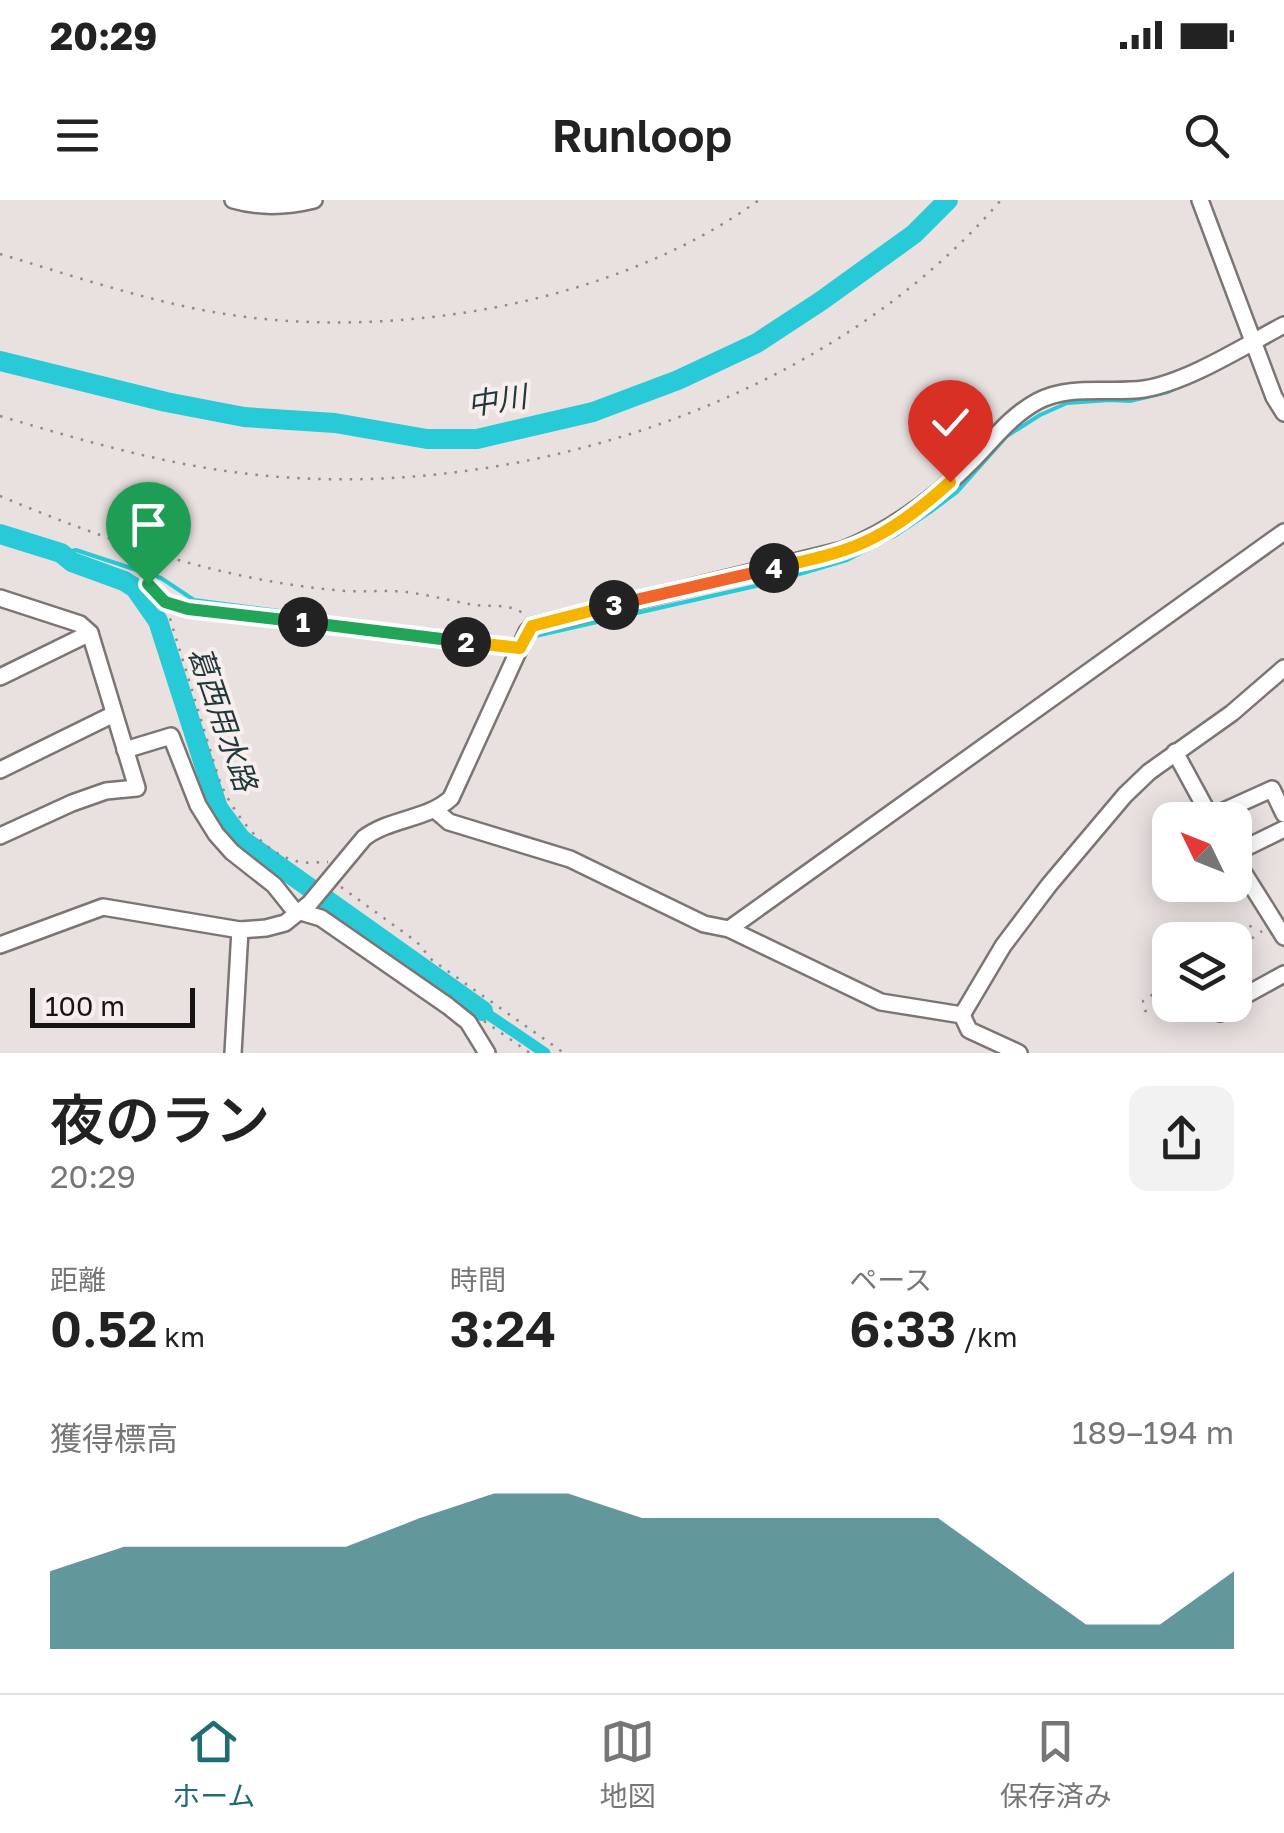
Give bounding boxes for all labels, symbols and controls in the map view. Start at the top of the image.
text: 20:29 [50,13,157,58]
icon: menu [50,108,105,163]
text: Runloop [552,108,732,162]
icon: search [1179,108,1234,163]
water label: 中川 [464,377,532,422]
pin [908,380,993,483]
icon: check [923,395,978,450]
pin [106,482,191,585]
icon: arrive [121,497,176,552]
pin: 4 [749,543,799,593]
text: 4 [765,551,783,584]
pin: 3 [589,580,639,630]
text: 3 [605,588,623,621]
pin: 1 [278,597,328,647]
text: 1 [296,605,310,638]
pin: 2 [441,617,491,667]
text: 2 [457,625,475,658]
water label: 葛西用水路 [182,642,265,798]
north arrow [1152,802,1252,902]
map controls [1152,802,1252,1022]
button: layers [1152,922,1252,1022]
scale bar [30,983,195,1028]
text: 100 m [45,989,125,1022]
text: 夜のラン [50,1086,270,1152]
button: share [1129,1086,1234,1191]
text: 20:29 [50,1157,136,1195]
text: 距離 [50,1263,106,1296]
text: 時間 [450,1263,506,1296]
text: ペース [849,1263,932,1296]
text: 0.52 [50,1298,157,1358]
text: 3:24 [450,1298,557,1358]
text: 6:33 [849,1298,956,1358]
text: km [157,1320,205,1353]
text: /km [956,1320,1017,1353]
text: 189–194 m [1072,1413,1234,1451]
text: 獲得標高 [50,1419,178,1457]
tab: ホーム [172,1714,255,1814]
tab: 地図 [600,1714,656,1814]
tab: 保存済み [1000,1714,1112,1814]

